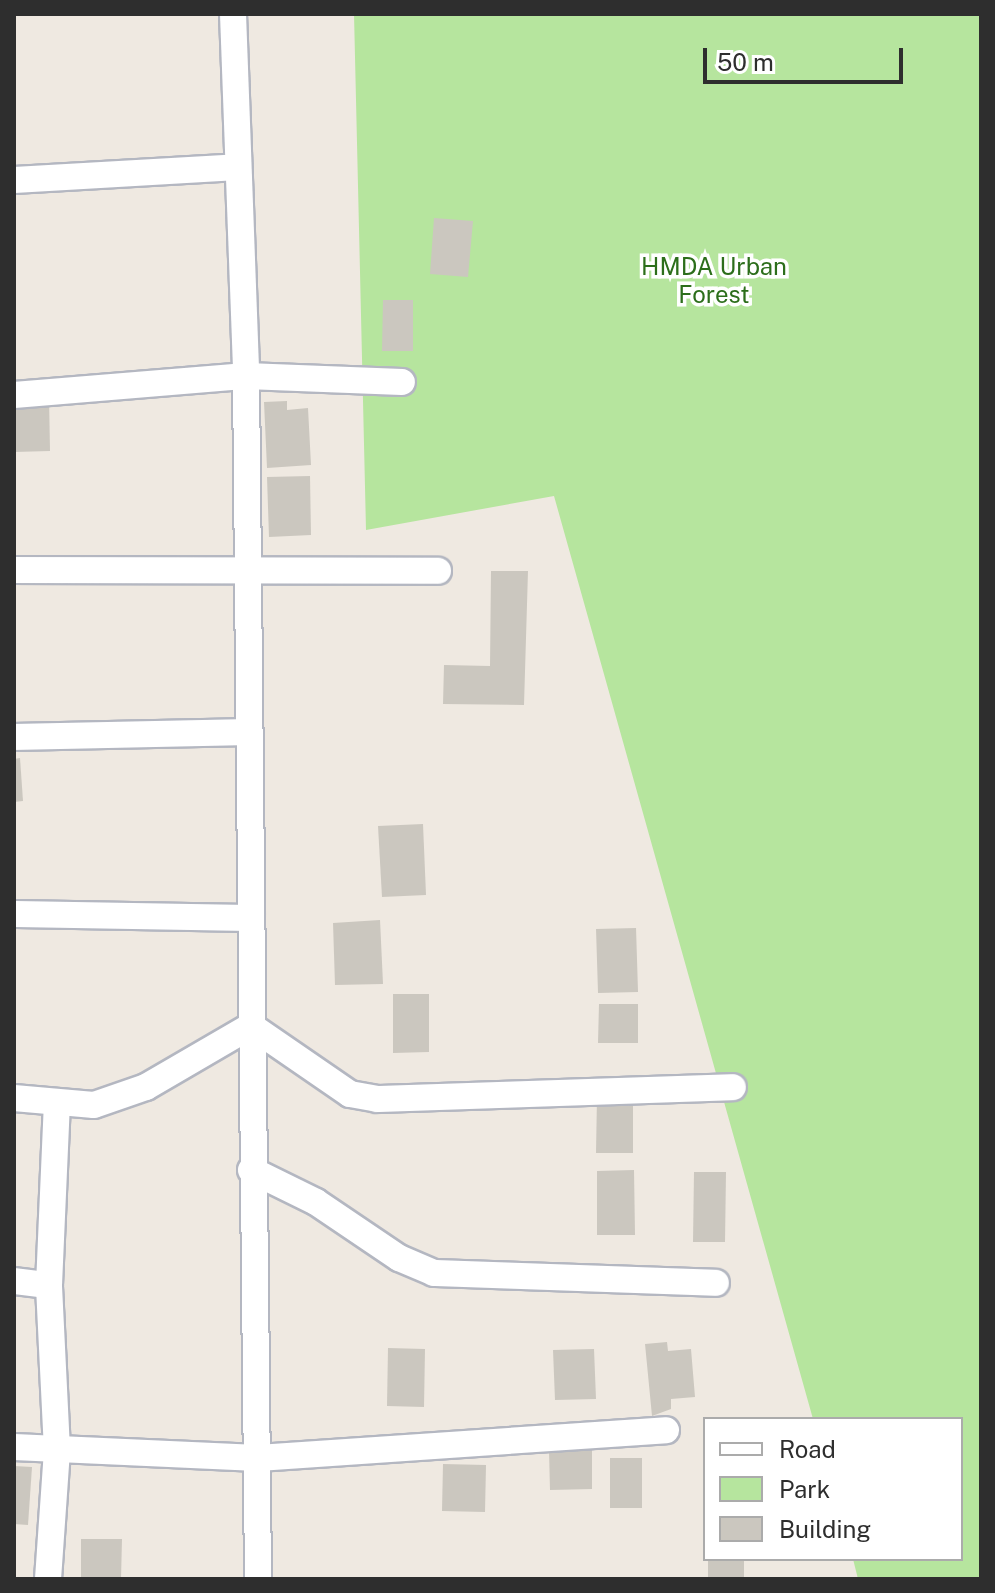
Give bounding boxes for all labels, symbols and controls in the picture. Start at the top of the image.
scale bar [707,32,907,82]
text: 50 m [717,48,774,76]
park label: HMDA Urban Forest [641,253,787,309]
legend [703,1417,963,1561]
text: Road [779,1435,836,1463]
text: Park [779,1475,830,1503]
text: Building [779,1515,871,1543]

